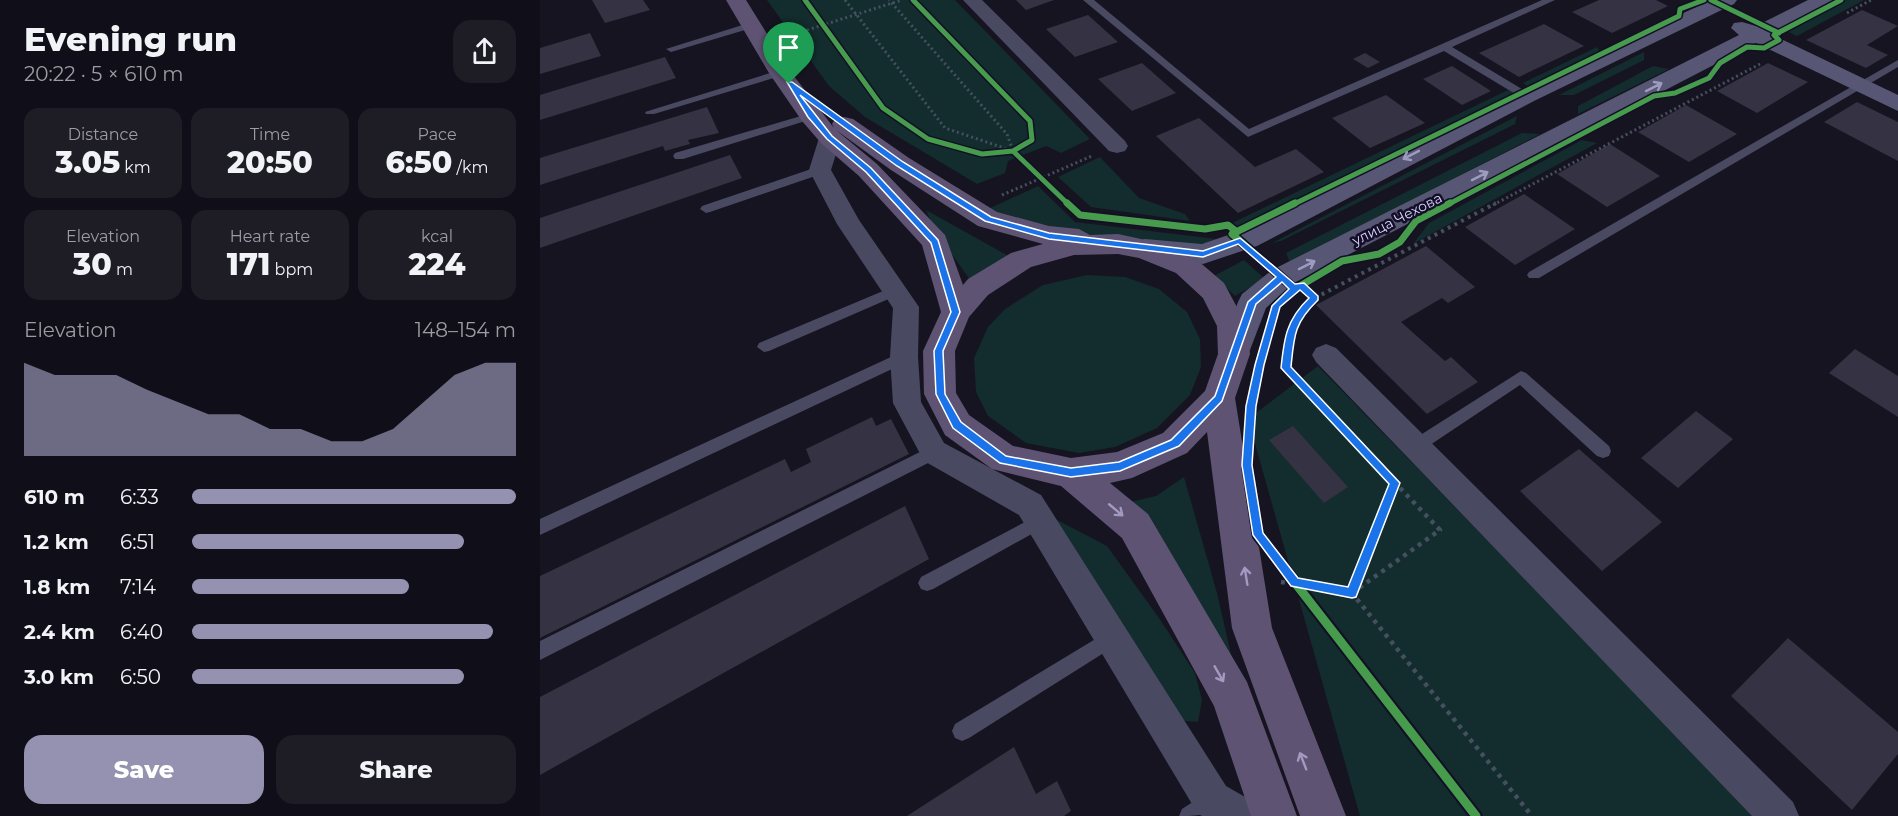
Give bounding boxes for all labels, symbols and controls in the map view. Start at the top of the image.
text: Evening run [24,19,237,59]
button: share [453,20,516,83]
pin [763,22,814,84]
icon: arrive [772,31,805,64]
text: 20:22 · 5 × 610 m [24,62,183,86]
one-way arrow [1645,81,1663,93]
text: Distance [68,125,138,144]
text: Time [250,125,290,144]
text: Pace [417,125,457,144]
text: 3.05 [55,144,120,181]
text: 20:50 [227,144,313,181]
text: 6:50 [386,144,452,181]
one-way arrow [1402,150,1420,162]
text: km [120,158,151,177]
text: /km [452,158,488,177]
one-way arrow [1471,170,1489,181]
street label: улица Чехова [1348,189,1445,250]
text: Elevation [66,227,140,246]
text: Heart rate [230,227,310,246]
text: kcal [421,227,453,246]
text: 30 [73,246,112,283]
text: 171 [227,246,270,283]
text: 224 [409,246,465,283]
one-way arrow [1297,259,1315,270]
text: m [112,260,133,279]
text: bpm [270,260,313,279]
text: Elevation [24,318,116,342]
text: 148–154 m [415,318,516,342]
text: 610 m [24,485,85,509]
text: 6:33 [120,485,159,509]
one-way arrow [1108,503,1123,517]
text: 1.2 km [24,530,89,554]
text: 6:51 [120,530,155,554]
one-way arrow [1240,566,1251,586]
text: 1.8 km [24,575,90,599]
text: 7:14 [120,575,156,599]
text: 2.4 km [24,620,95,644]
text: 6:40 [120,620,163,644]
text: 3.0 km [24,665,94,689]
text: 6:50 [120,665,161,689]
one-way arrow [1214,665,1226,682]
button: Save [24,735,264,804]
button: Share [276,735,516,804]
one-way arrow [1296,752,1307,771]

